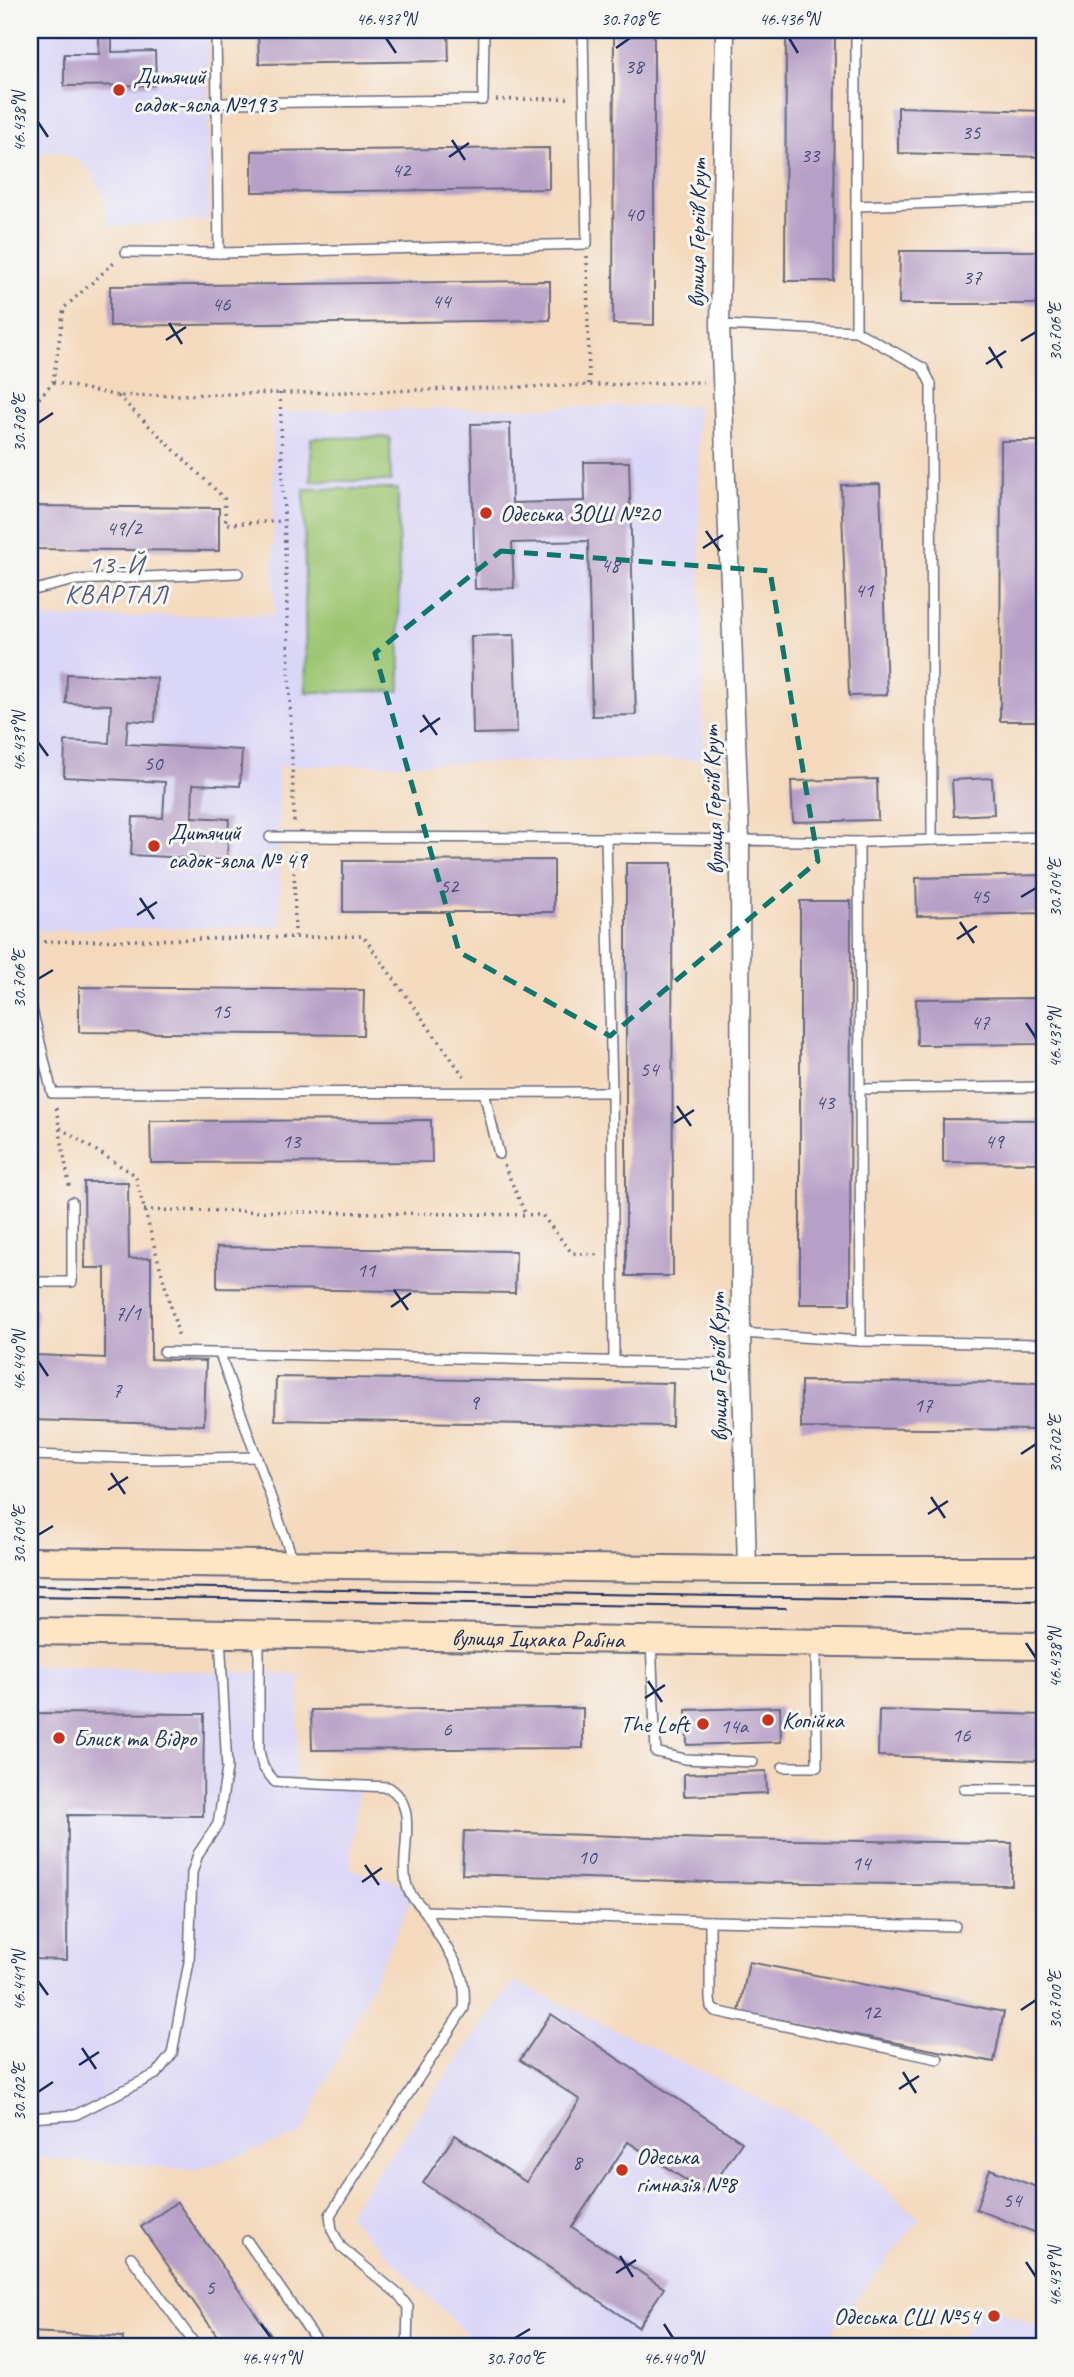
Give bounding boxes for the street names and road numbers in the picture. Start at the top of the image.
street label: вулиця Героїв Крут [681,157,713,308]
street label: вулиця Героїв Крут [695,724,731,875]
street label: вулиця Героїв Крут [702,1291,734,1442]
street label: вулиця Іцхака Рабіна [451,1622,626,1655]

